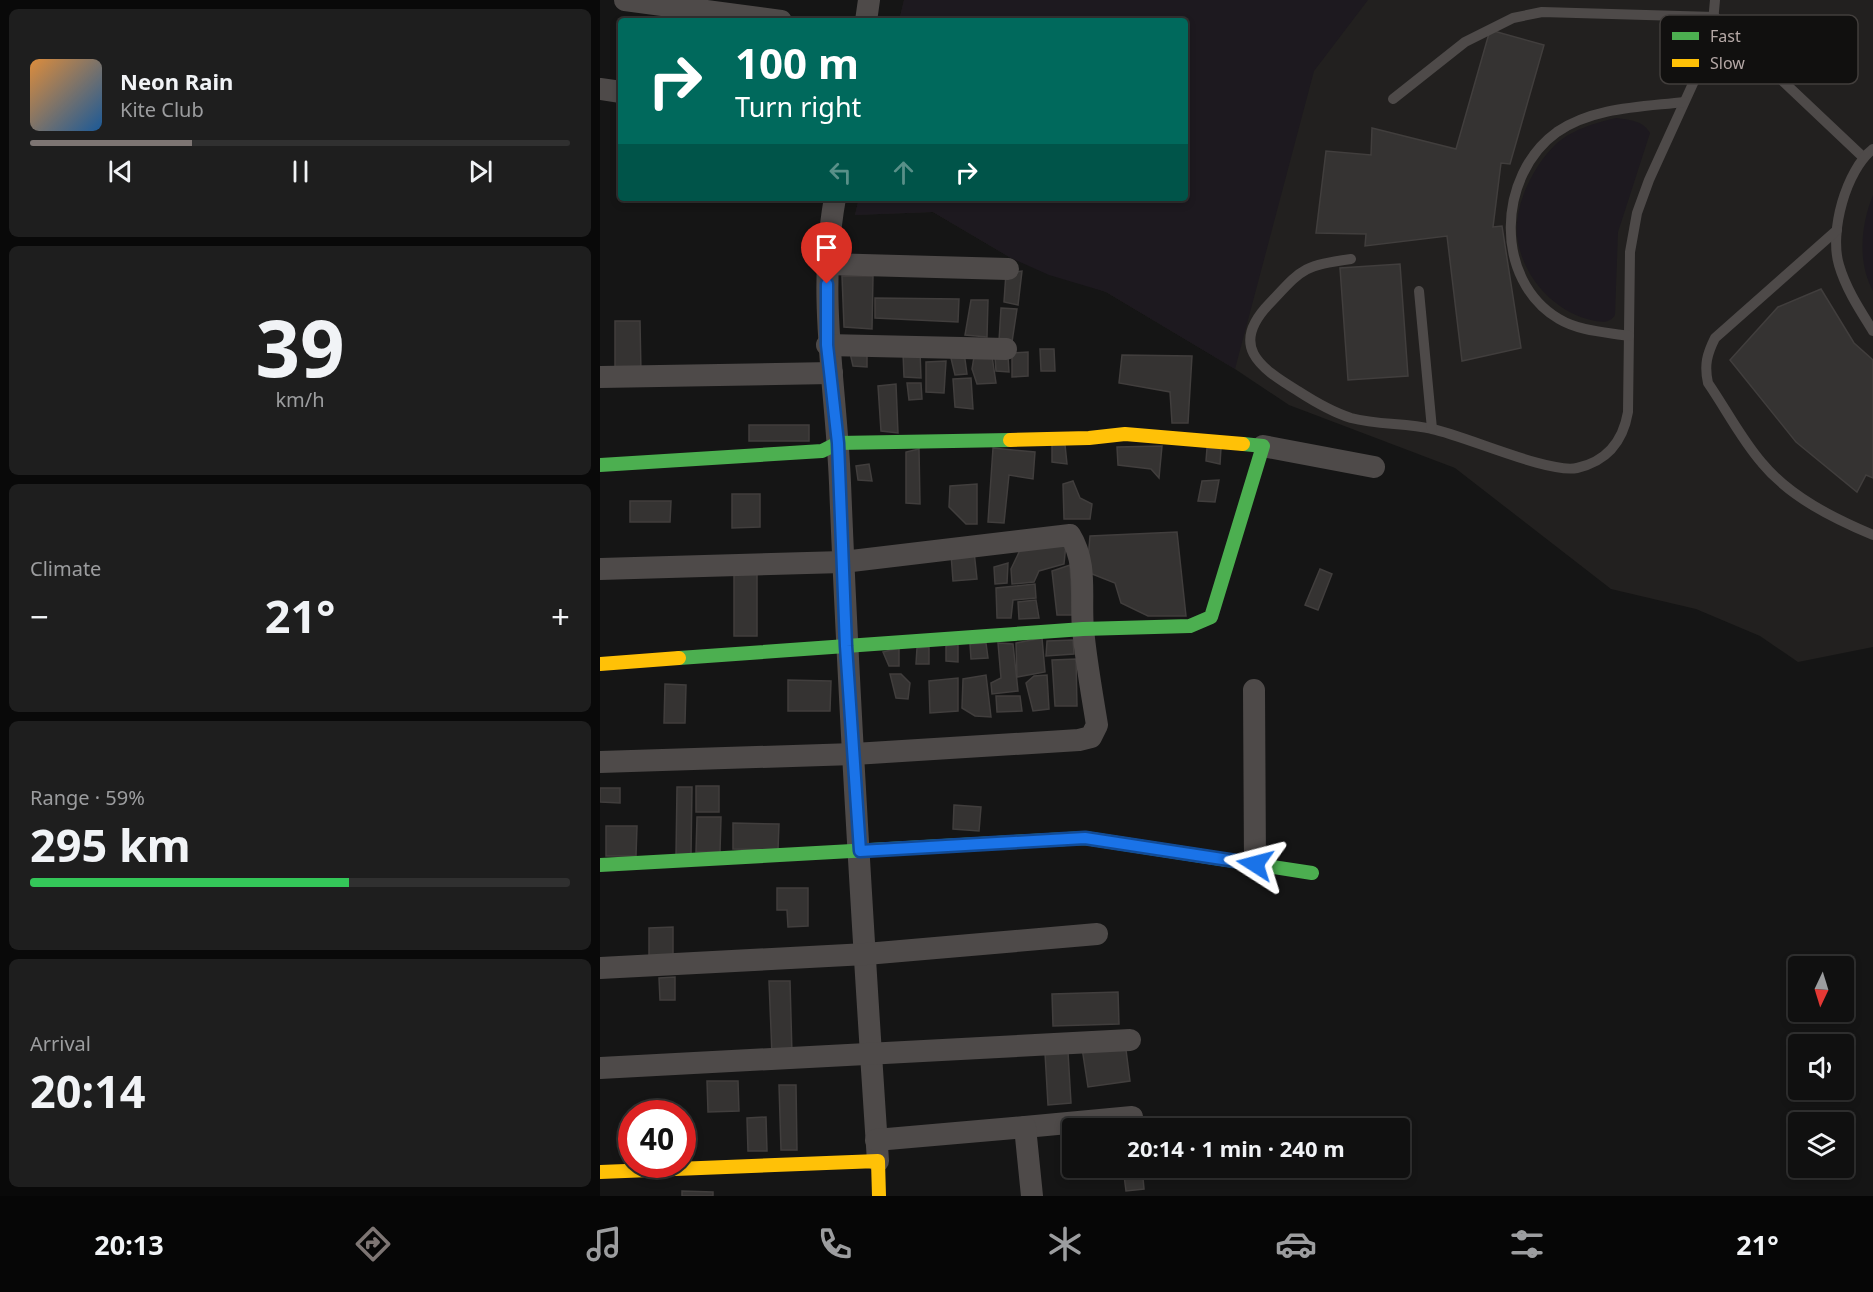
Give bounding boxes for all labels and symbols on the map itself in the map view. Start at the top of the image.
legend [1660,15,1858,84]
text: Fast [1710,25,1741,47]
text: Slow [1710,52,1745,74]
pin [801,222,852,284]
position arrow [1223,832,1287,896]
north arrow [1788,956,1854,1022]
speed limit sign: 40 [618,1100,696,1178]

